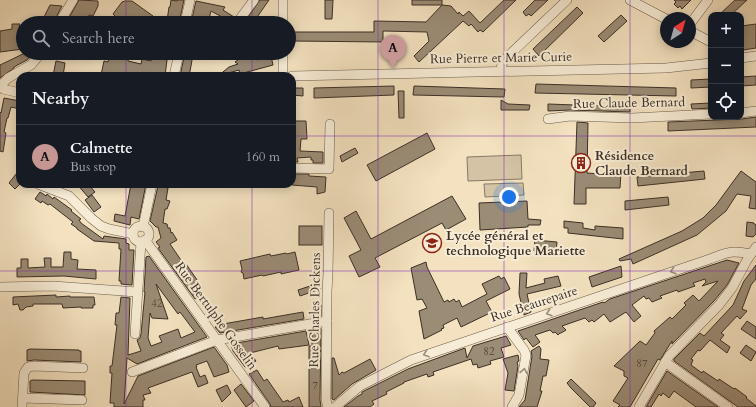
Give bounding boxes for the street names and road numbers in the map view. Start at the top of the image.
street label: Rue Pierre et Marie Curie [430,48,572,68]
street label: Rue Claude Bernard [573,93,685,113]
street label: Rue Charles Dickens [305,252,325,368]
street label: Rue Bertulphe Gosselin [171,258,262,374]
street label: Rue Beaurepaire [488,281,580,327]

